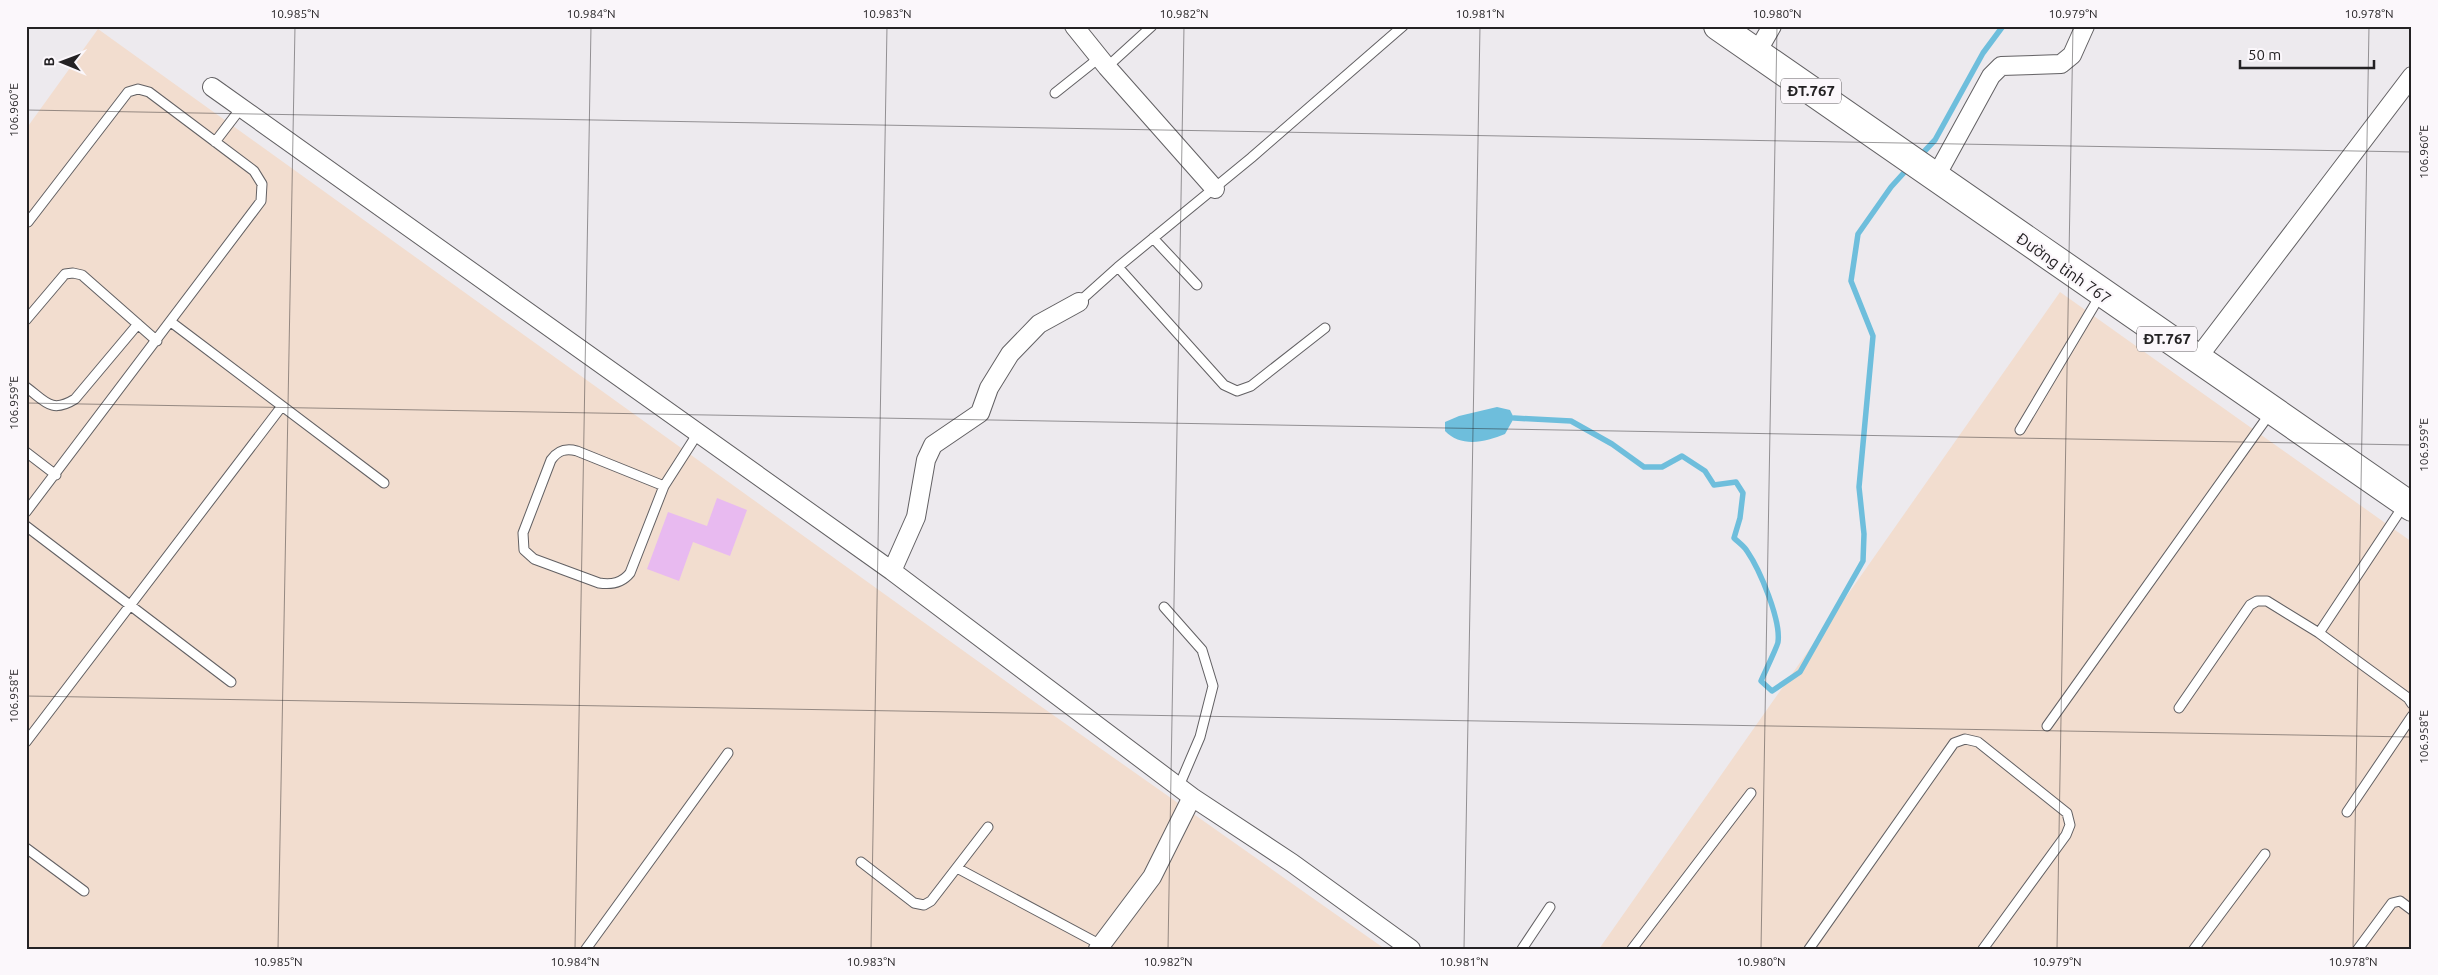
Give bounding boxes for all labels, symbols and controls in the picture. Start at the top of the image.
text: 10.985°N [270,7,320,20]
text: 10.984°N [566,7,616,20]
text: 10.983°N [862,7,912,20]
text: 10.982°N [1159,7,1209,20]
text: 10.981°N [1455,7,1505,20]
text: 10.980°N [1752,7,1802,20]
text: 10.979°N [2048,7,2098,20]
text: 10.978°N [2344,7,2394,20]
north arrow [38,38,88,88]
scale bar [2240,38,2374,70]
text: 50 m [2248,46,2281,63]
text: B [41,57,57,67]
road number: ĐT.767 [1781,78,1841,104]
text: 106.960°E [7,83,20,137]
text: 106.960°E [2417,125,2430,179]
street label: Đường tỉnh 767 [2013,229,2115,307]
road number: ĐT.767 [2137,326,2197,352]
text: 106.959°E [7,376,20,430]
text: 106.959°E [2417,418,2430,472]
text: 106.958°E [7,669,20,723]
text: 106.958°E [2417,710,2430,764]
text: 10.985°N [253,955,303,968]
text: 10.984°N [550,955,600,968]
text: 10.983°N [846,955,896,968]
text: 10.982°N [1143,955,1193,968]
text: 10.981°N [1439,955,1489,968]
text: 10.980°N [1736,955,1786,968]
text: 10.979°N [2032,955,2082,968]
text: 10.978°N [2328,955,2378,968]

